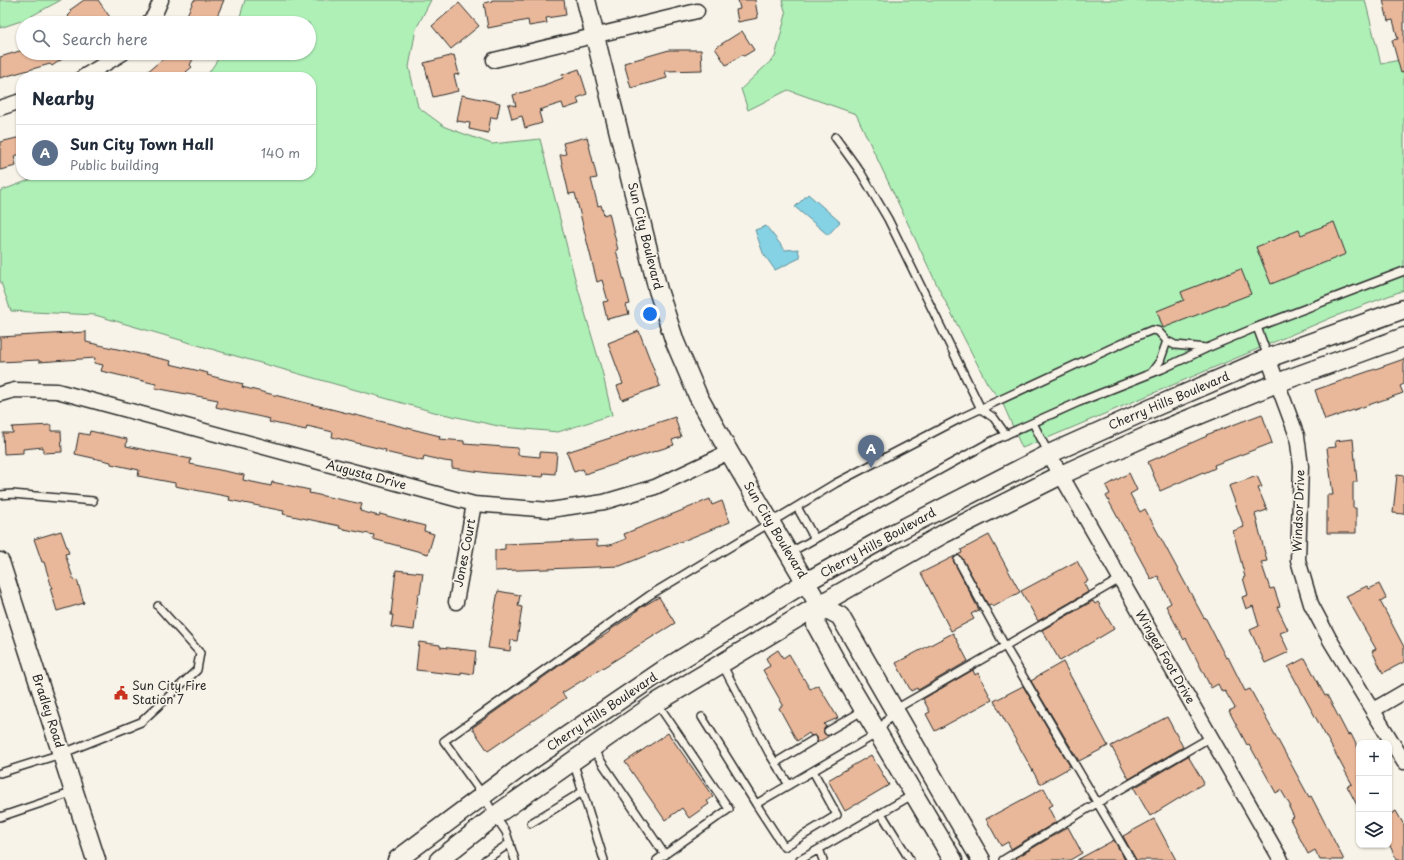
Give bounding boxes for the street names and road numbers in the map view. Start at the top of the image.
street label: Sun City Boulevard [624,180,668,292]
street label: Cherry Hills Boulevard [1105,366,1232,434]
street label: Augusta Drive [324,455,408,493]
street label: Windsor Drive [1288,469,1308,552]
street label: Sun City Boulevard [740,478,812,582]
street label: Cherry Hills Boulevard [816,502,939,581]
street label: Jones Court [449,517,479,589]
street label: Winged Foot Drive [1132,606,1200,707]
street label: Cherry Hills Boulevard [543,667,661,755]
street label: Bradley Road [28,671,69,750]

